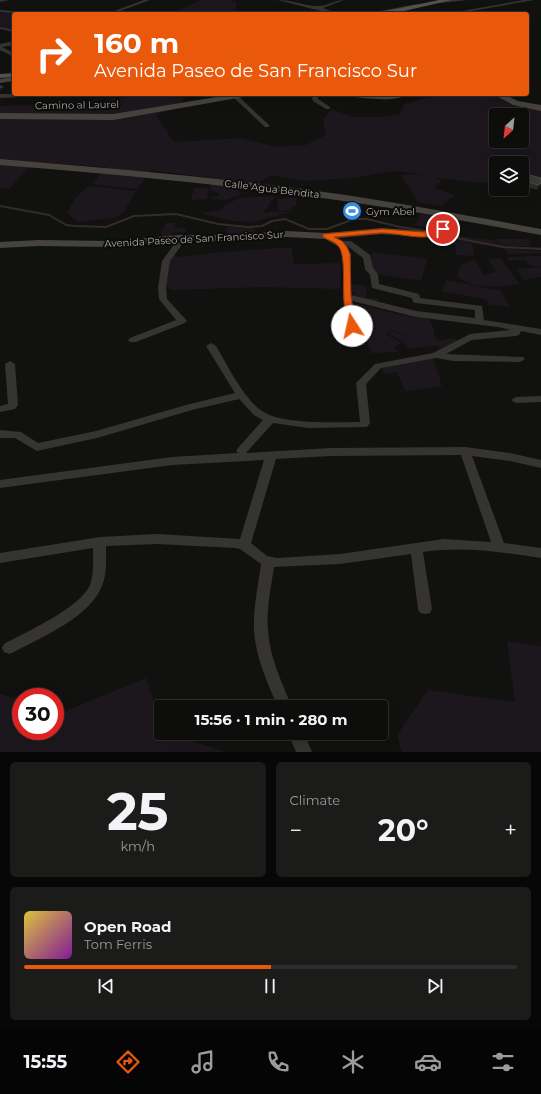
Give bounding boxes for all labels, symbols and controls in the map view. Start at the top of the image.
text: 160 m [94,26,179,60]
icon: right [28,28,80,80]
text: Avenida Paseo de San Francisco Sur [94,60,417,82]
street label: Camino al Laurel [35,98,119,112]
north arrow [489,108,529,148]
map controls [489,108,529,196]
button: layers [489,156,529,196]
street label: Calle Agua Bendita [224,177,320,201]
sports icon: Gym Abel [341,200,363,222]
place label: Gym Abel [366,205,415,218]
pin [426,212,460,246]
icon: arrive [432,218,454,240]
street label: Avenida Paseo de San Francisco Sur [104,228,284,250]
position arrow [331,305,373,347]
speed limit sign: 30 [12,688,64,740]
text: 15:56 · 1 min · 280 m [195,710,347,729]
text: 25 [107,780,169,843]
text: Climate [290,792,340,808]
text: 20° [378,812,429,849]
text: − [290,817,302,844]
text: + [504,817,517,844]
text: km/h [120,838,155,854]
text: Open Road [84,917,172,936]
text: Tom Ferris [84,936,152,952]
icon: previous [95,975,117,997]
icon: pause [259,975,281,997]
icon: next [424,975,446,997]
icon: directions [114,1048,142,1076]
icon: music [189,1048,217,1076]
icon: phone [264,1048,292,1076]
icon: climate [339,1048,367,1076]
icon: car [414,1048,442,1076]
icon: filters [489,1048,517,1076]
text: 15:55 [24,1051,67,1073]

